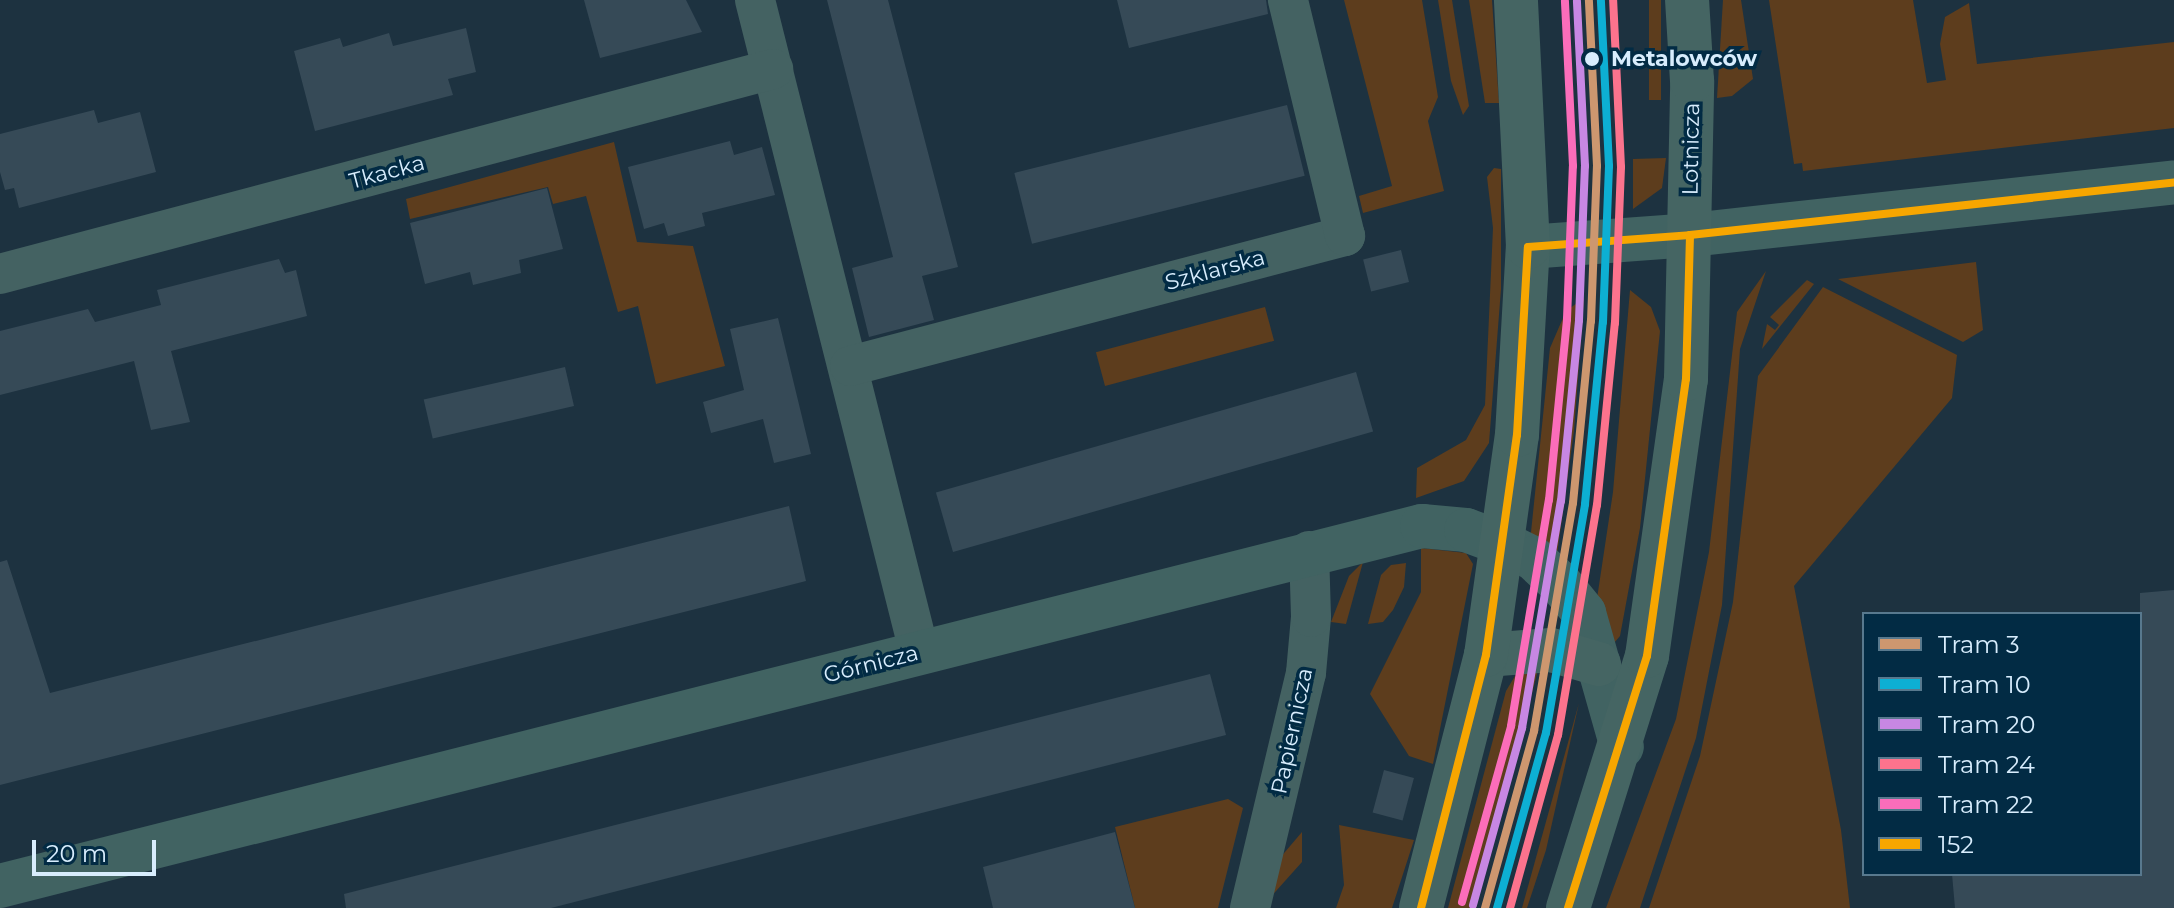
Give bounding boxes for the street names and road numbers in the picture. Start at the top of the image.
street label: Lotnicza [1677,102,1705,196]
street label: Tkacka [347,149,427,195]
street label: Szklarska [1162,244,1268,296]
street label: Górnicza [821,639,921,689]
street label: Papiernicza [1266,665,1318,797]

